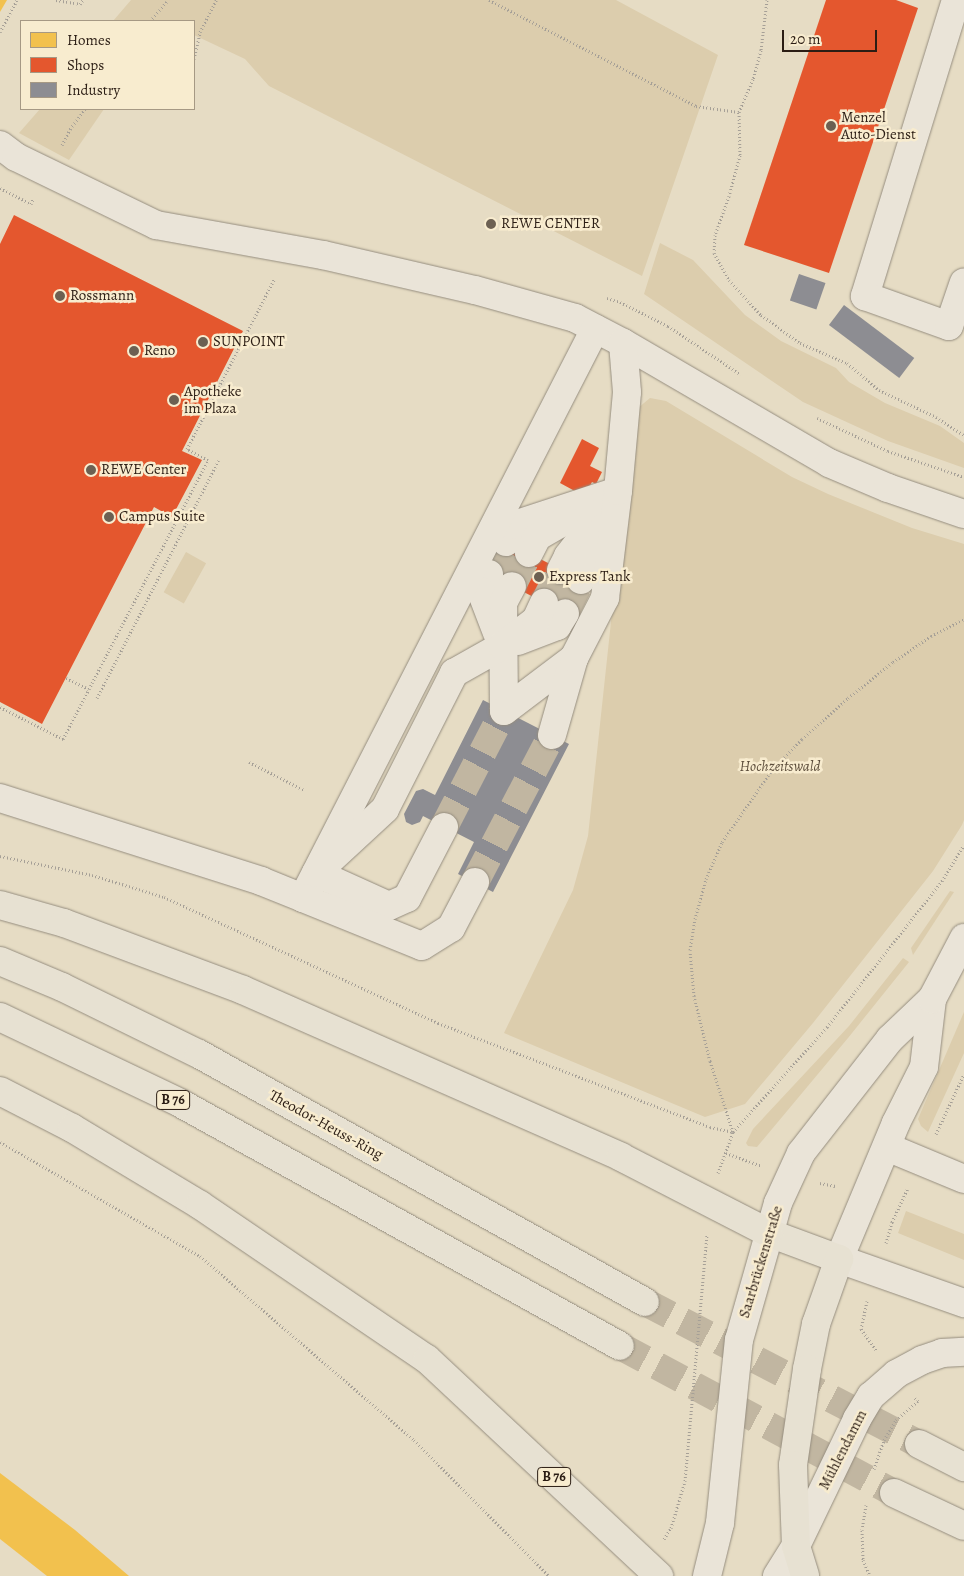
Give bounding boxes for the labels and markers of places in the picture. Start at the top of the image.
place label: Menzel Auto-Dienst [841,108,916,143]
marker: Menzel Auto-Dienst [825,120,837,132]
place label: REWE CENTER [501,215,600,233]
marker: REWE CENTER [485,218,497,230]
place label: Rossmann [70,287,134,305]
marker: Rossmann [54,290,66,302]
place label: SUNPOINT [213,333,285,351]
marker: SUNPOINT [197,336,209,348]
place label: Reno [144,342,175,360]
marker: Reno [128,345,140,357]
place label: Apotheke im Plaza [184,382,241,417]
marker: Apotheke im Plaza [168,394,180,406]
place label: REWE Center [101,461,186,479]
marker: REWE Center [85,464,97,476]
place label: Campus Suite [119,508,205,526]
marker: Campus Suite [103,511,115,523]
place label: Express Tank [549,568,630,586]
marker: Express Tank [533,571,545,583]

